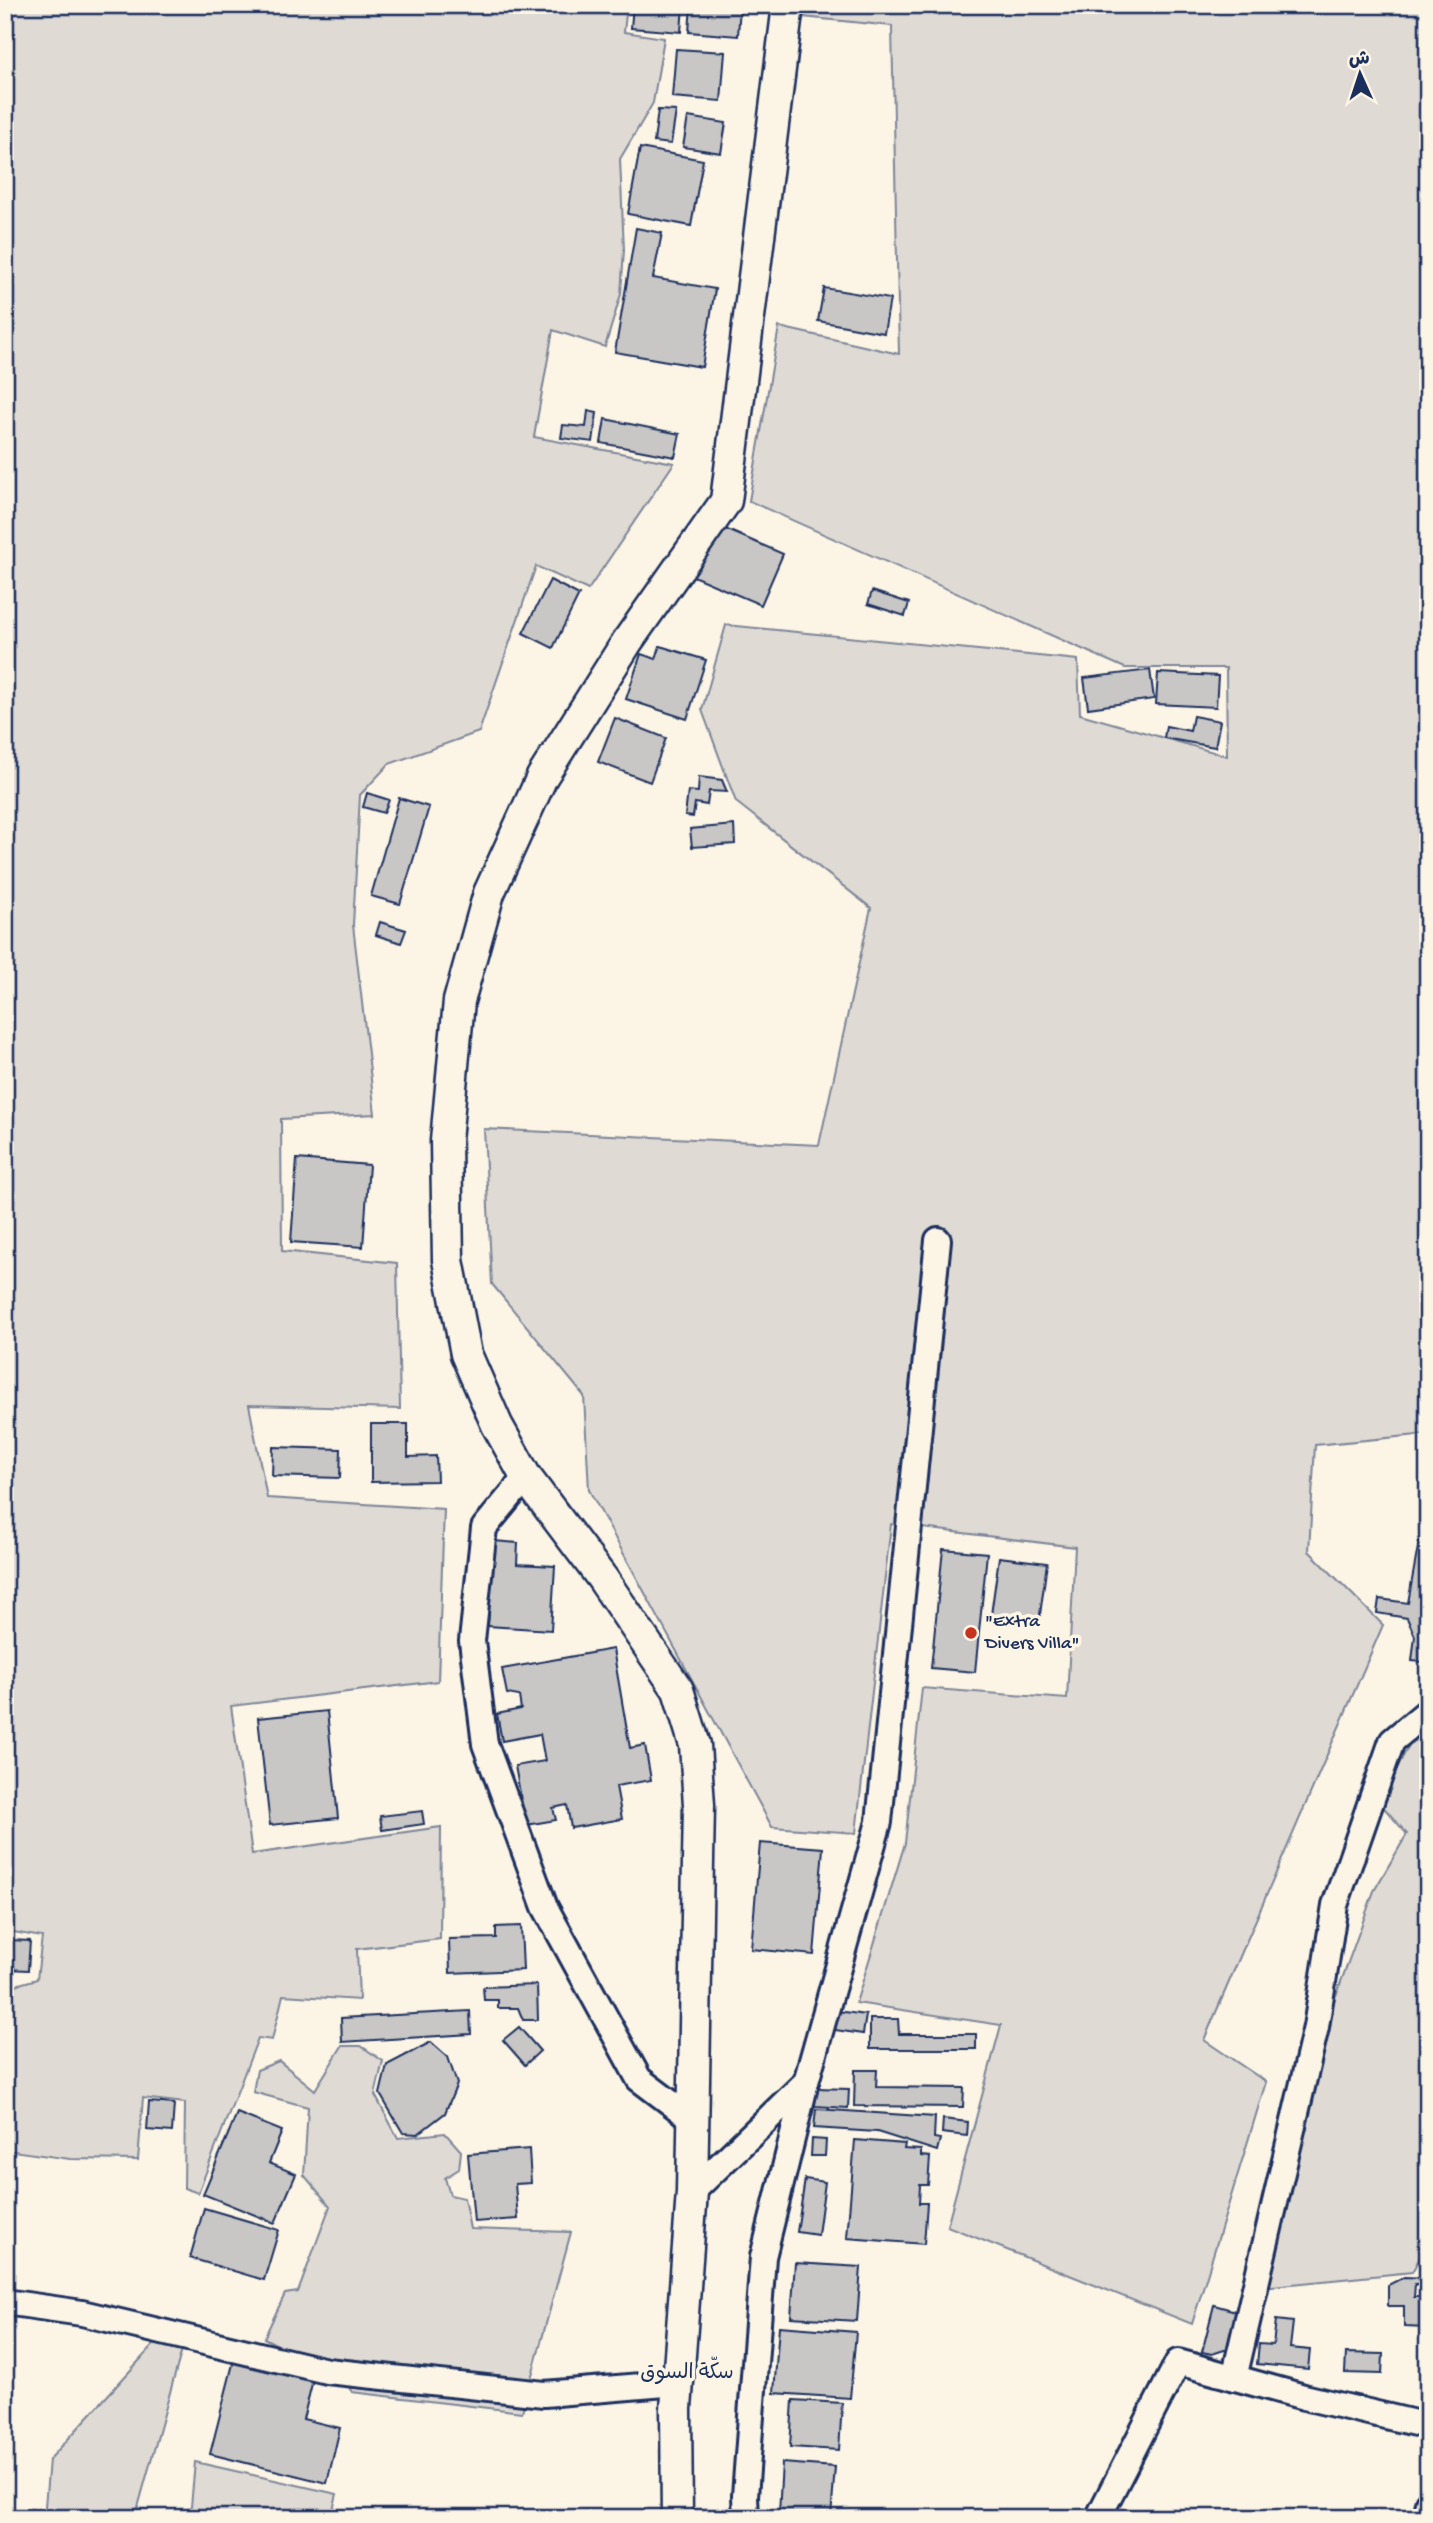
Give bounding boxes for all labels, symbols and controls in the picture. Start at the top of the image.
north arrow [1324,38,1394,108]
text: ش [1348,48,1370,73]
place label: "Extra Divers Villa" [983,1611,1079,1656]
marker: "Extra Divers Villa" [963,1625,979,1641]
district label: سكّة السوق [640,2356,734,2387]

